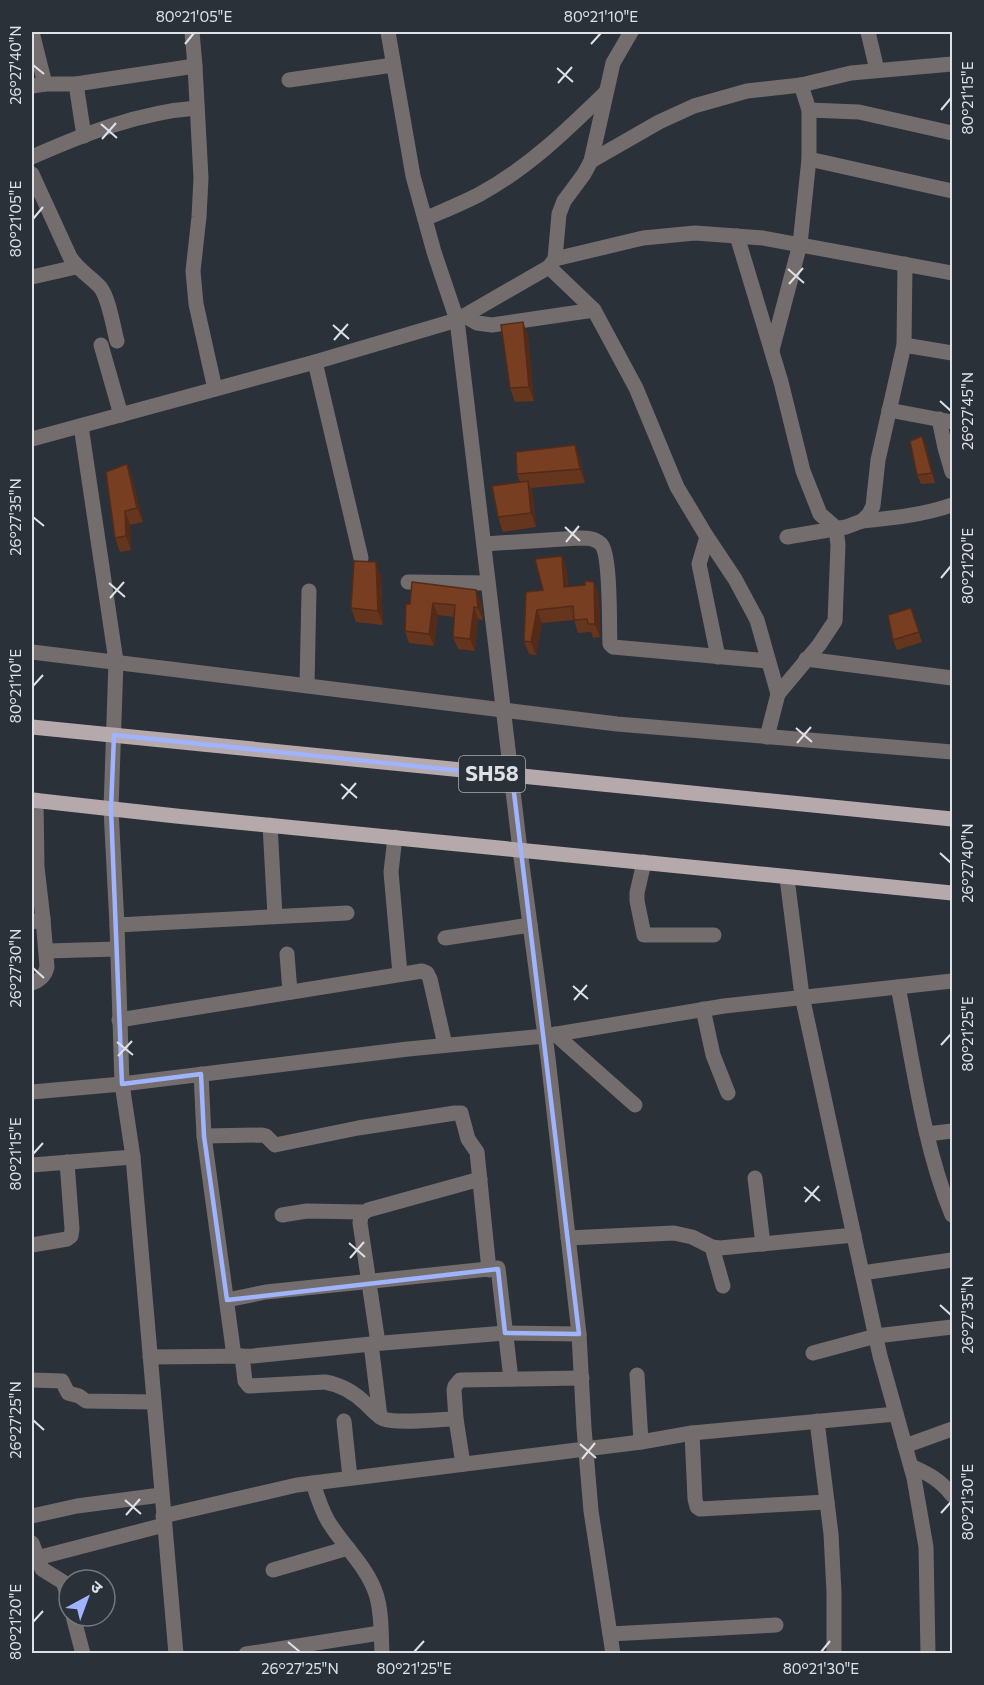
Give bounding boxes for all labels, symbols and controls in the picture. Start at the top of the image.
text: 80°21'05"E [156,7,232,25]
text: 80°21'10"E [564,7,638,25]
text: 26°27'40"N [6,25,24,105]
text: 80°21'15"E [958,61,976,135]
text: 80°21'05"E [6,181,24,257]
text: 26°27'45"N [958,372,976,450]
text: 26°27'35"N [6,478,24,556]
text: 80°21'20"E [958,528,976,604]
text: 80°21'10"E [6,649,24,723]
road number: SH58 [459,756,525,792]
text: 26°27'40"N [958,823,976,903]
text: 26°27'30"N [6,929,24,1007]
text: 80°21'25"E [958,996,976,1072]
text: 80°21'15"E [6,1117,24,1191]
text: 26°27'35"N [958,1276,976,1354]
text: 26°27'25"N [6,1381,24,1459]
text: 80°21'30"E [958,1464,976,1540]
north arrow [57,1568,117,1628]
text: उ [87,1576,107,1597]
text: 80°21'20"E [6,1584,24,1660]
text: 26°27'25"N [261,1659,339,1677]
text: 80°21'25"E [376,1659,452,1677]
text: 80°21'30"E [783,1659,859,1677]

